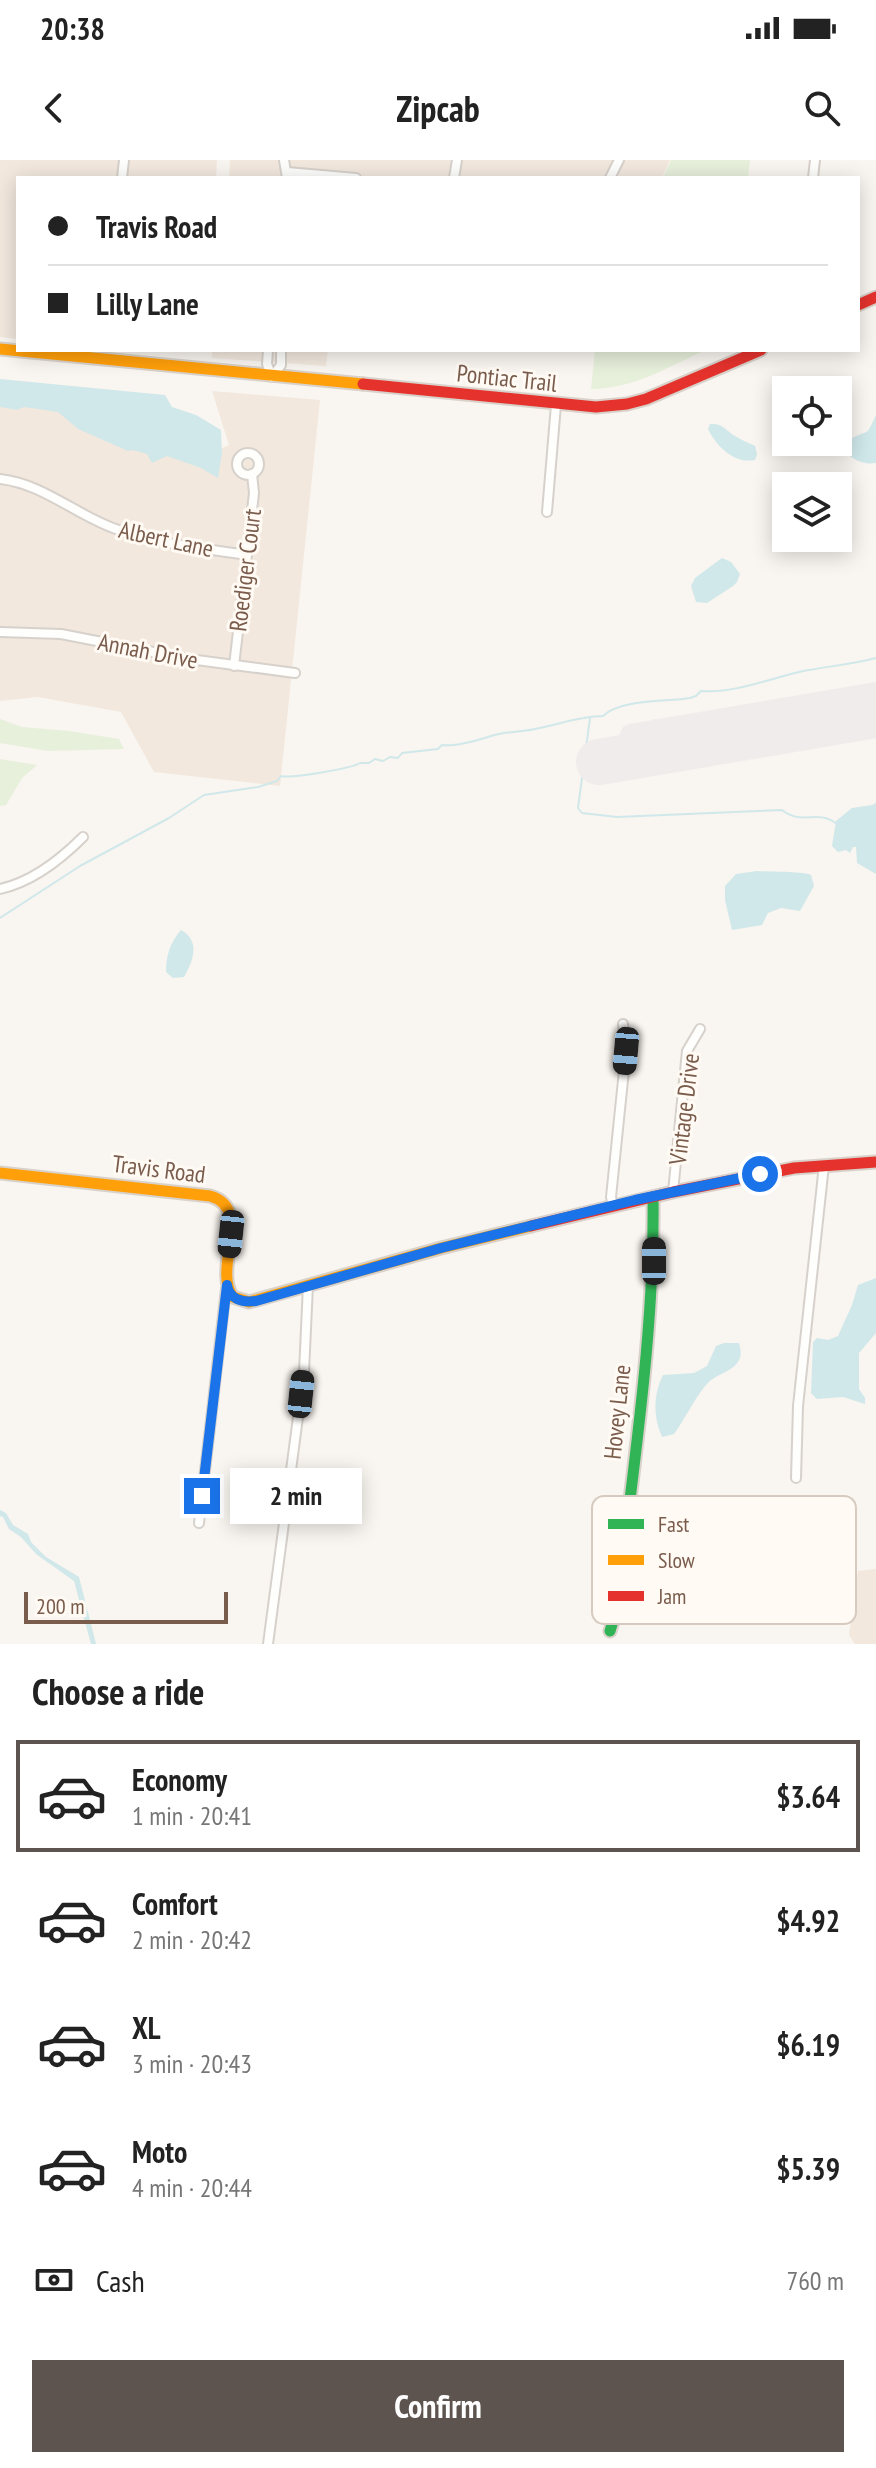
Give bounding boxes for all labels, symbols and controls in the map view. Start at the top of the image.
text: 20:38 [40,9,105,48]
text: Zipcab [396,85,480,132]
icon: back [32,86,76,130]
icon: search [800,86,844,130]
text: Travis Road [96,207,217,246]
text: Lilly Lane [96,284,199,323]
street label: Pontiac Trail [455,357,559,399]
map controls [772,376,852,552]
button: locate [772,376,852,456]
button: layers [772,472,852,552]
street label: Roediger Court [222,507,268,633]
street label: Albert Lane [116,514,216,564]
street label: Annah Drive [95,626,201,676]
car [612,1026,640,1076]
street label: Vintage Drive [662,1052,706,1167]
street label: Travis Road [111,1148,207,1190]
route start [742,1156,778,1192]
car [217,1209,245,1259]
car [642,1237,666,1285]
street label: Hovey Lane [597,1363,637,1461]
car [287,1369,315,1419]
callout: 2 min [230,1468,362,1524]
route end [184,1478,220,1514]
text: 2 min [270,1479,322,1512]
legend [592,1496,856,1624]
text: Fast [658,1510,689,1538]
text: Slow [658,1546,695,1574]
text: Jam [657,1582,686,1610]
scale bar [24,1588,228,1624]
text: 200 m [36,1592,85,1620]
text: Choose a ride [32,1668,204,1715]
icon: car [36,1760,108,1832]
text: Economy [132,1760,227,1799]
text: $3.64 [776,1777,840,1816]
text: 1 min · 20:41 [132,1799,252,1832]
icon: car [36,1884,108,1956]
text: Comfort [132,1884,218,1923]
text: $4.92 [776,1901,840,1940]
text: 2 min · 20:42 [132,1923,252,1956]
icon: car [36,2008,108,2080]
text: XL [132,2008,161,2047]
text: $6.19 [776,2025,840,2064]
text: 3 min · 20:43 [132,2047,252,2080]
icon: car [36,2132,108,2204]
text: Moto [132,2132,187,2171]
text: $5.39 [776,2149,840,2188]
text: 4 min · 20:44 [132,2171,252,2204]
icon: cash [32,2258,76,2302]
text: Cash [96,2261,145,2300]
text: 760 m [786,2264,844,2297]
button: Confirm [32,2360,844,2452]

